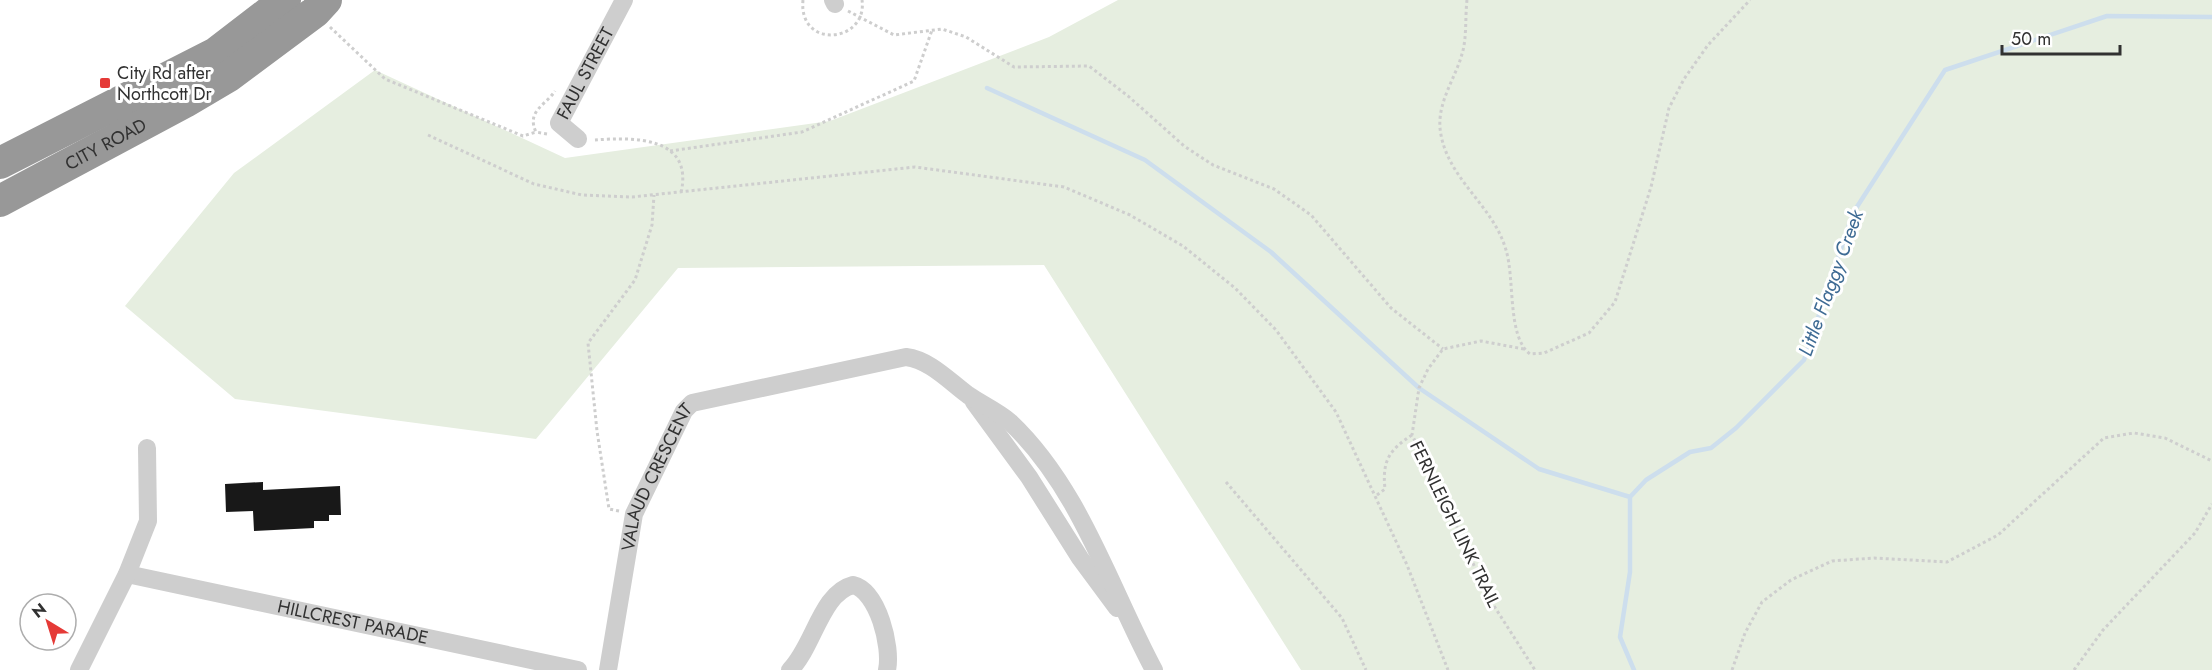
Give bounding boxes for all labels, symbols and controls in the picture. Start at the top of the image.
scale bar [2002,18,2120,56]
street label: FAUL STREET [550,22,621,124]
text: 50 m [2011,26,2051,52]
place label: City Rd after Northcott Dr [117,60,212,107]
marker: City Rd after Northcott Dr [98,76,112,90]
street label: CITY ROAD [60,112,151,177]
water label: Little Flaggy Creek [1791,204,1871,360]
street label: VALAUD CRESCENT [615,397,698,553]
street label: FERNLEIGH LINK TRAIL [1403,436,1507,612]
north arrow [18,592,78,652]
street label: HILLCREST PARADE [275,593,431,651]
text: N [27,598,51,624]

